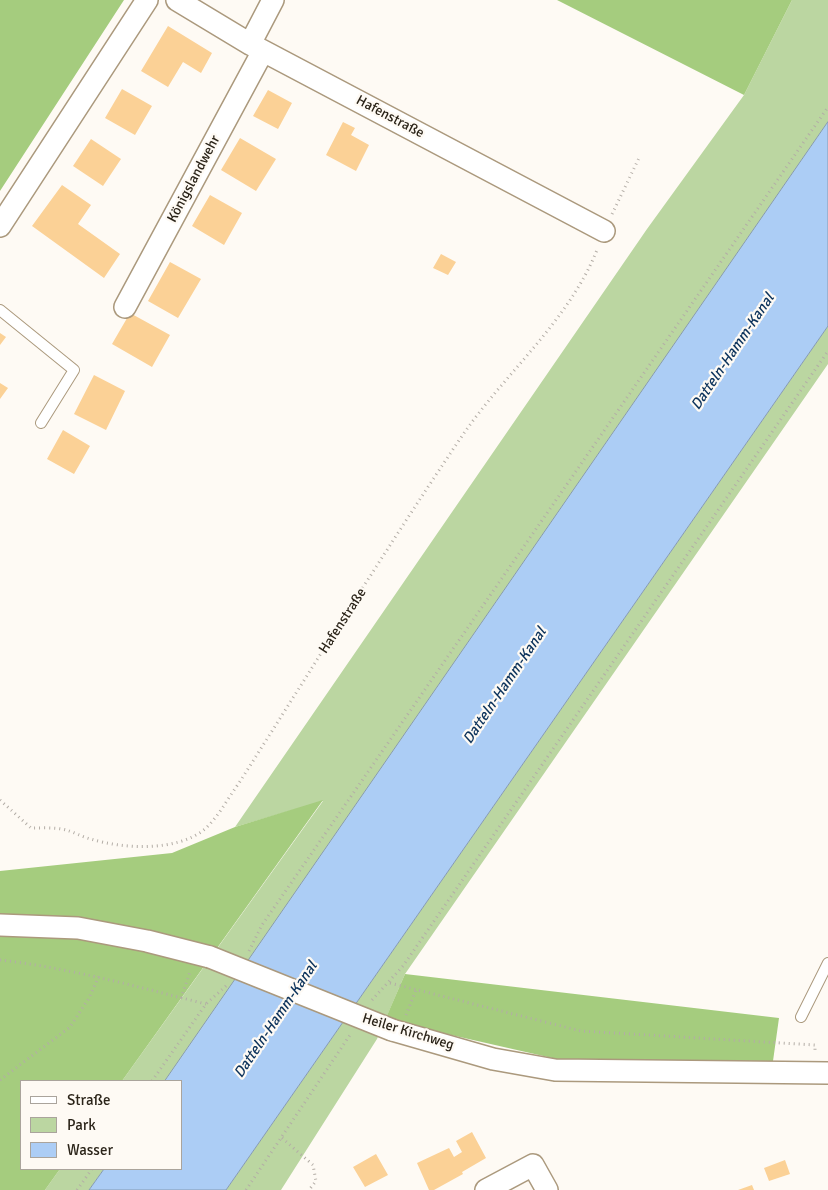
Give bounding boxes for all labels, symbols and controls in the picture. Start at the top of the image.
street label: Hafenstraße [353,92,427,142]
street label: Königslandwehr [164,133,224,225]
water label: Datteln-Hamm-Kanal [687,290,779,414]
street label: Hafenstraße [316,585,370,657]
water label: Datteln-Hamm-Kanal [459,624,551,748]
water label: Datteln-Hamm-Kanal [230,958,322,1082]
street label: Heiler Kirchweg [360,1010,456,1054]
legend [20,1080,182,1170]
text: Straße [67,1091,111,1109]
text: Park [67,1116,96,1134]
text: Wasser [67,1141,113,1159]

